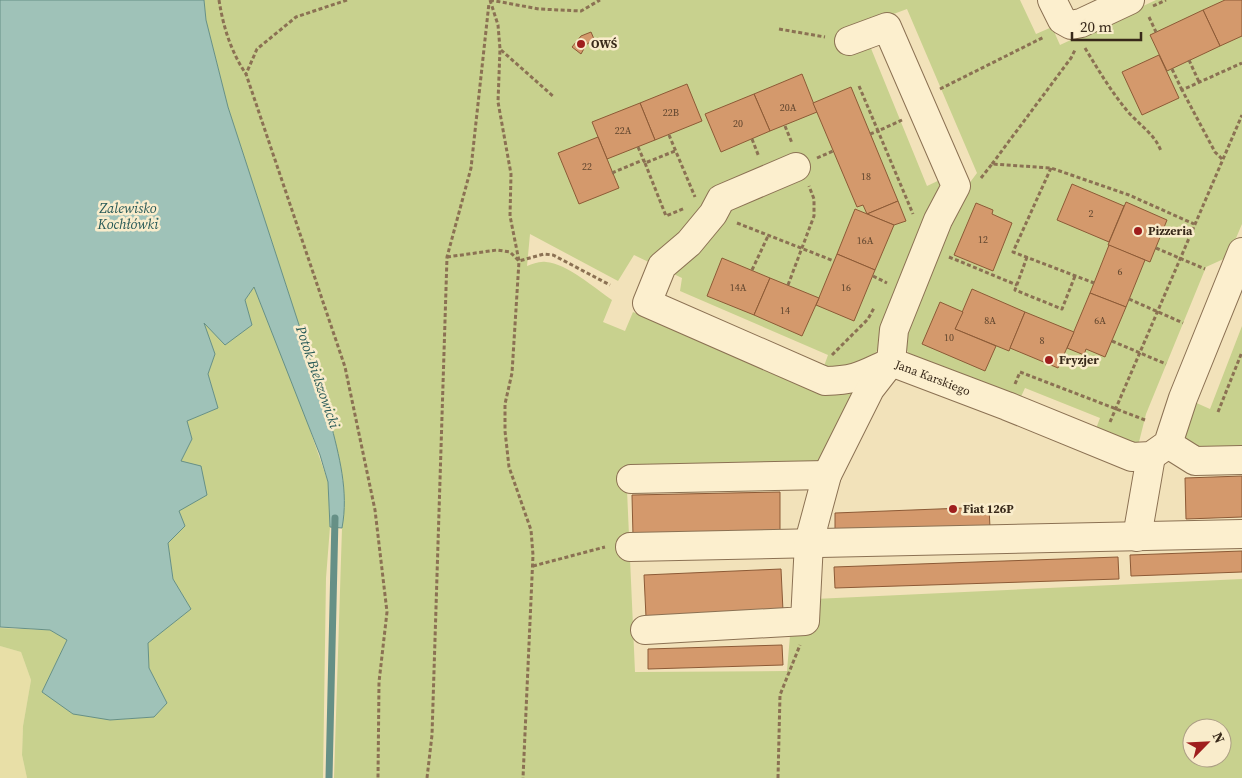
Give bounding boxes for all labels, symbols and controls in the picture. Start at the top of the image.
scale bar [1072,10,1141,42]
text: 20 m [1080,16,1112,37]
place label: OWŚ [591,36,618,52]
marker: OWŚ [575,38,587,50]
house number: 20A [780,101,797,114]
house number: 22B [663,106,679,119]
house number: 20 [733,117,743,130]
house number: 22A [615,124,632,137]
house number: 22 [582,160,592,173]
house number: 18 [861,170,871,183]
water label: Zalewisko Kochłówki [97,198,159,234]
house number: 2 [1089,207,1094,220]
place label: Pizzeria [1148,223,1193,239]
marker: Pizzeria [1132,225,1144,237]
house number: 12 [978,233,988,246]
house number: 16A [857,234,874,247]
house number: 6 [1118,265,1123,278]
house number: 14A [730,281,747,294]
house number: 16 [841,281,851,294]
house number: 14 [780,304,790,317]
house number: 8A [984,314,996,327]
house number: 6A [1094,314,1106,327]
water label: Potok Bielszowicki [291,322,345,432]
house number: 10 [944,331,954,344]
house number: 8 [1040,334,1045,347]
place label: Fryzjer [1059,352,1099,368]
marker: Fryzjer [1043,354,1055,366]
street label: Jana Karskiego [892,356,973,400]
place label: Fiat 126P [963,501,1014,517]
marker: Fiat 126P [947,503,959,515]
north arrow [1182,718,1232,768]
text: N [1208,729,1230,746]

